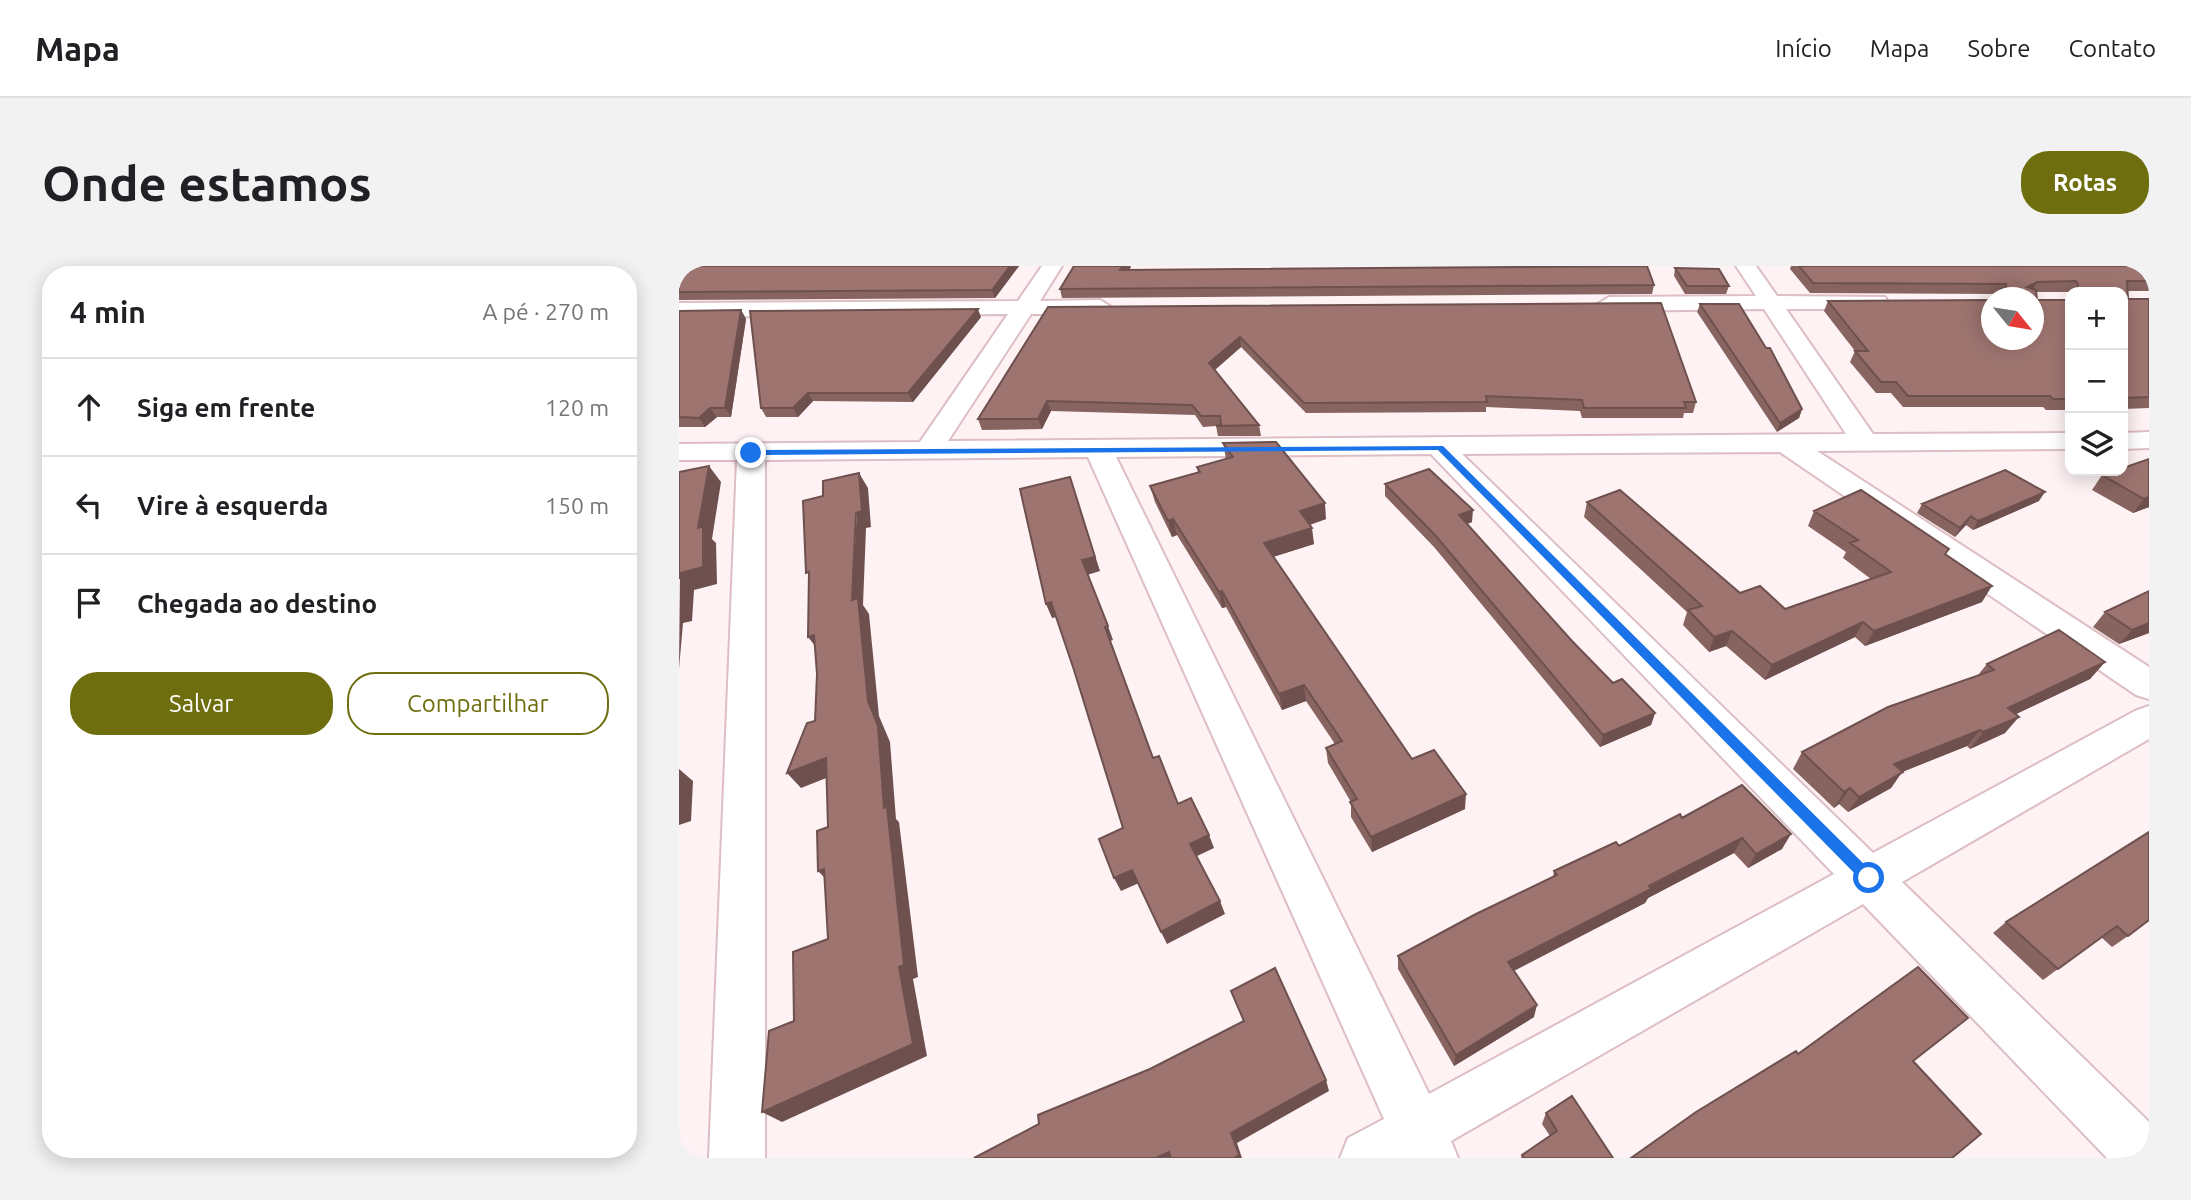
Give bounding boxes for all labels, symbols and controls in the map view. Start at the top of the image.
text: Mapa [35,30,120,67]
text: Início [1775,35,1832,62]
text: Mapa [1870,35,1929,62]
text: Sobre [1967,35,2030,62]
text: Contato [2068,35,2156,62]
button: Rotas [2021,151,2149,214]
text: Onde estamos [42,155,372,210]
north arrow [1981,287,2044,350]
map controls [2065,287,2128,476]
button: + [2065,287,2128,350]
text: 4 min [70,295,146,329]
text: A pé · 270 m [482,299,609,324]
button: − [2065,350,2128,413]
icon: ahead [70,388,108,426]
text: Siga em frente [137,393,315,422]
text: 120 m [545,395,609,420]
button: layers [2065,413,2128,476]
route end [735,437,766,468]
icon: left [70,486,108,524]
text: Vire à esquerda [137,491,328,520]
text: 150 m [545,493,609,518]
icon: arrive [70,584,108,622]
text: Chegada ao destino [137,589,377,618]
button: Salvar [70,672,333,735]
button: Compartilhar [347,672,609,735]
route start [1853,862,1884,893]

